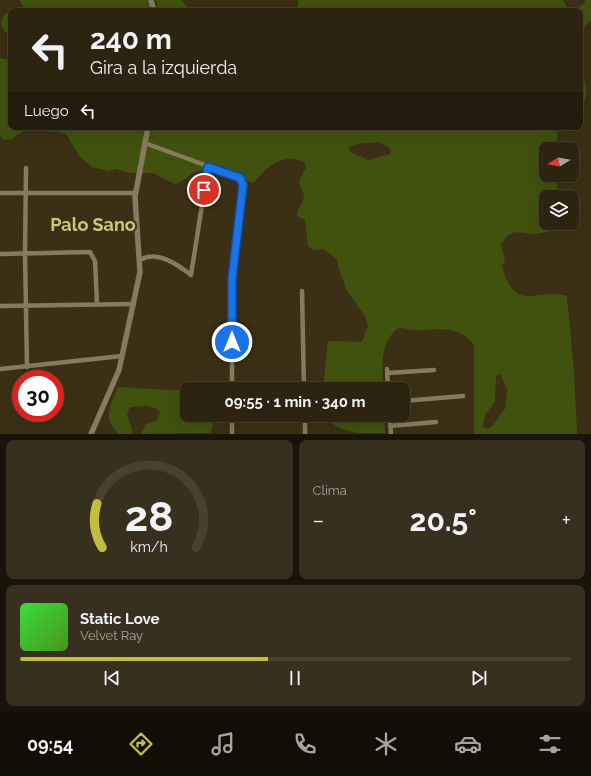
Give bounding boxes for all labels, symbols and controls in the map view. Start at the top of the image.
text: 240 m [90,23,172,56]
icon: left [24,24,76,76]
text: Gira a la izquierda [90,57,237,78]
icon: left [77,100,99,122]
text: Luego [24,102,69,120]
north arrow [539,142,579,182]
map controls [539,142,579,230]
pin [187,173,221,207]
icon: arrive [193,179,215,201]
button: layers [539,190,579,230]
district label: Palo Sano [50,214,136,235]
position arrow [211,321,253,363]
speed limit sign: 30 [12,370,64,422]
text: 09:55 · 1 min · 340 m [224,393,366,411]
text: Clima [313,483,347,498]
text: 28 [125,491,174,540]
text: 20.5° [409,503,477,538]
text: − [313,507,324,533]
text: + [562,507,571,533]
text: km/h [130,538,168,554]
text: Static Love [80,610,159,628]
text: Velvet Ray [80,628,143,643]
icon: previous [101,667,123,689]
icon: pause [284,667,306,689]
icon: next [468,667,490,689]
icon: directions [127,730,155,758]
icon: music [209,730,237,758]
icon: phone [291,730,319,758]
icon: climate [372,730,400,758]
icon: car [454,730,482,758]
icon: filters [536,730,564,758]
text: 09:54 [27,734,73,755]

